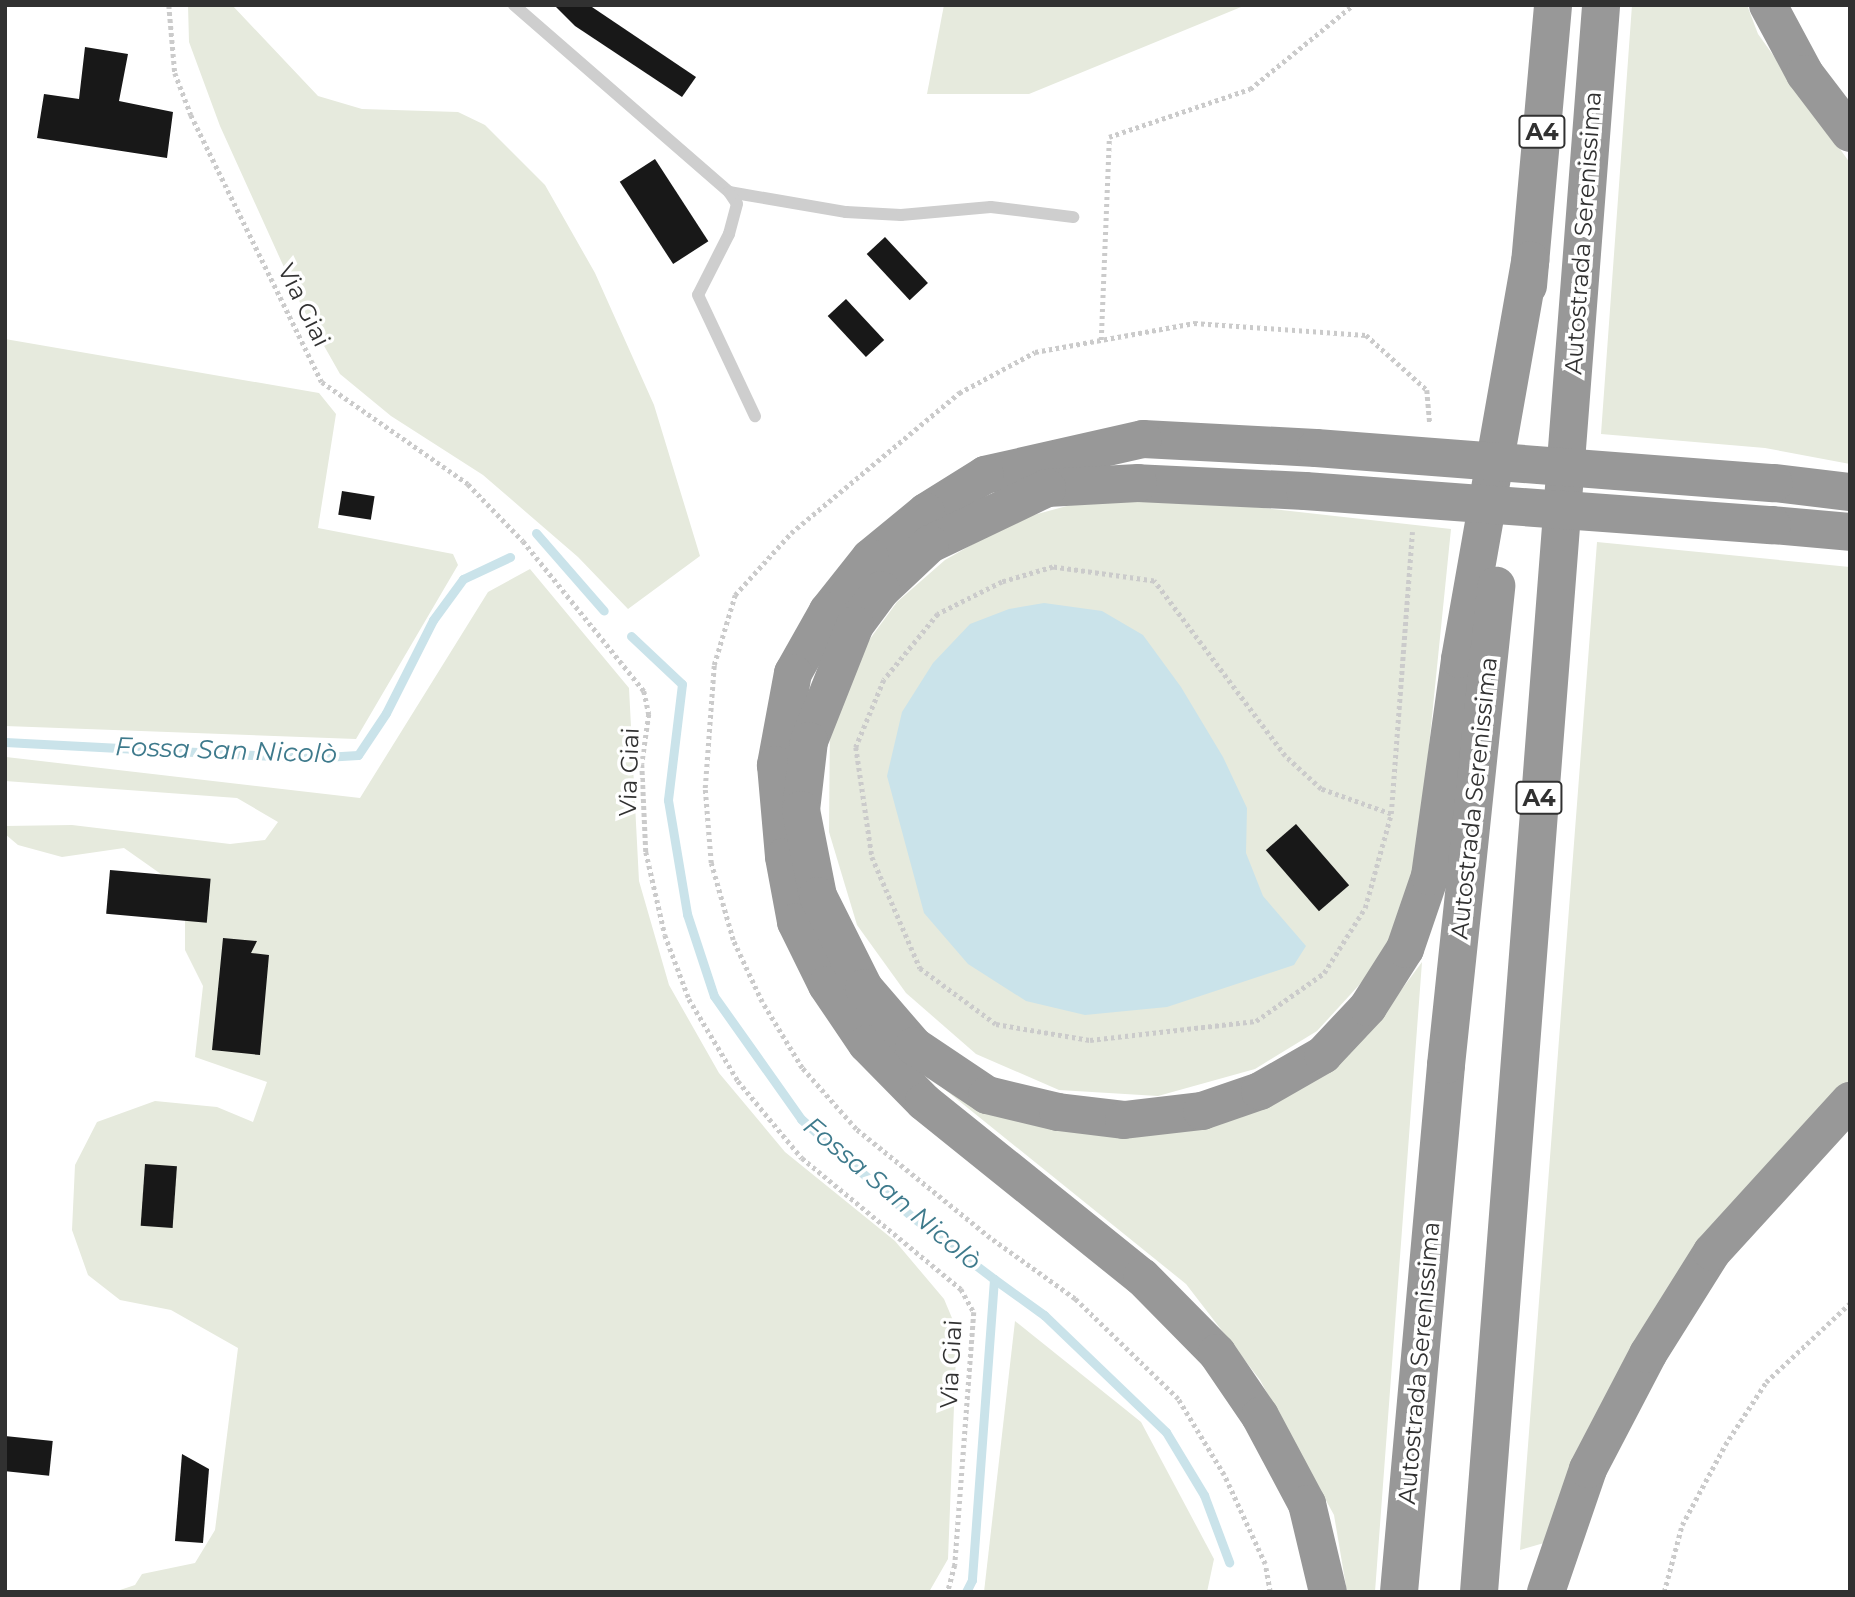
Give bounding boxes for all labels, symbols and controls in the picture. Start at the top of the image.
street label: Autostrada Serenissima [1559,91,1607,375]
road number: A4 [1518,113,1566,152]
street label: Via Giai [272,259,336,351]
street label: Autostrada Serenissima [1445,655,1503,941]
street label: Via Giai [613,727,645,817]
water label: Fossa San Nicolò [114,732,338,770]
road number: A4 [1514,778,1564,818]
water label: Fossa San Nicolò [797,1111,987,1277]
street label: Autostrada Serenissima [1392,1220,1446,1506]
street label: Via Giai [934,1319,968,1409]

